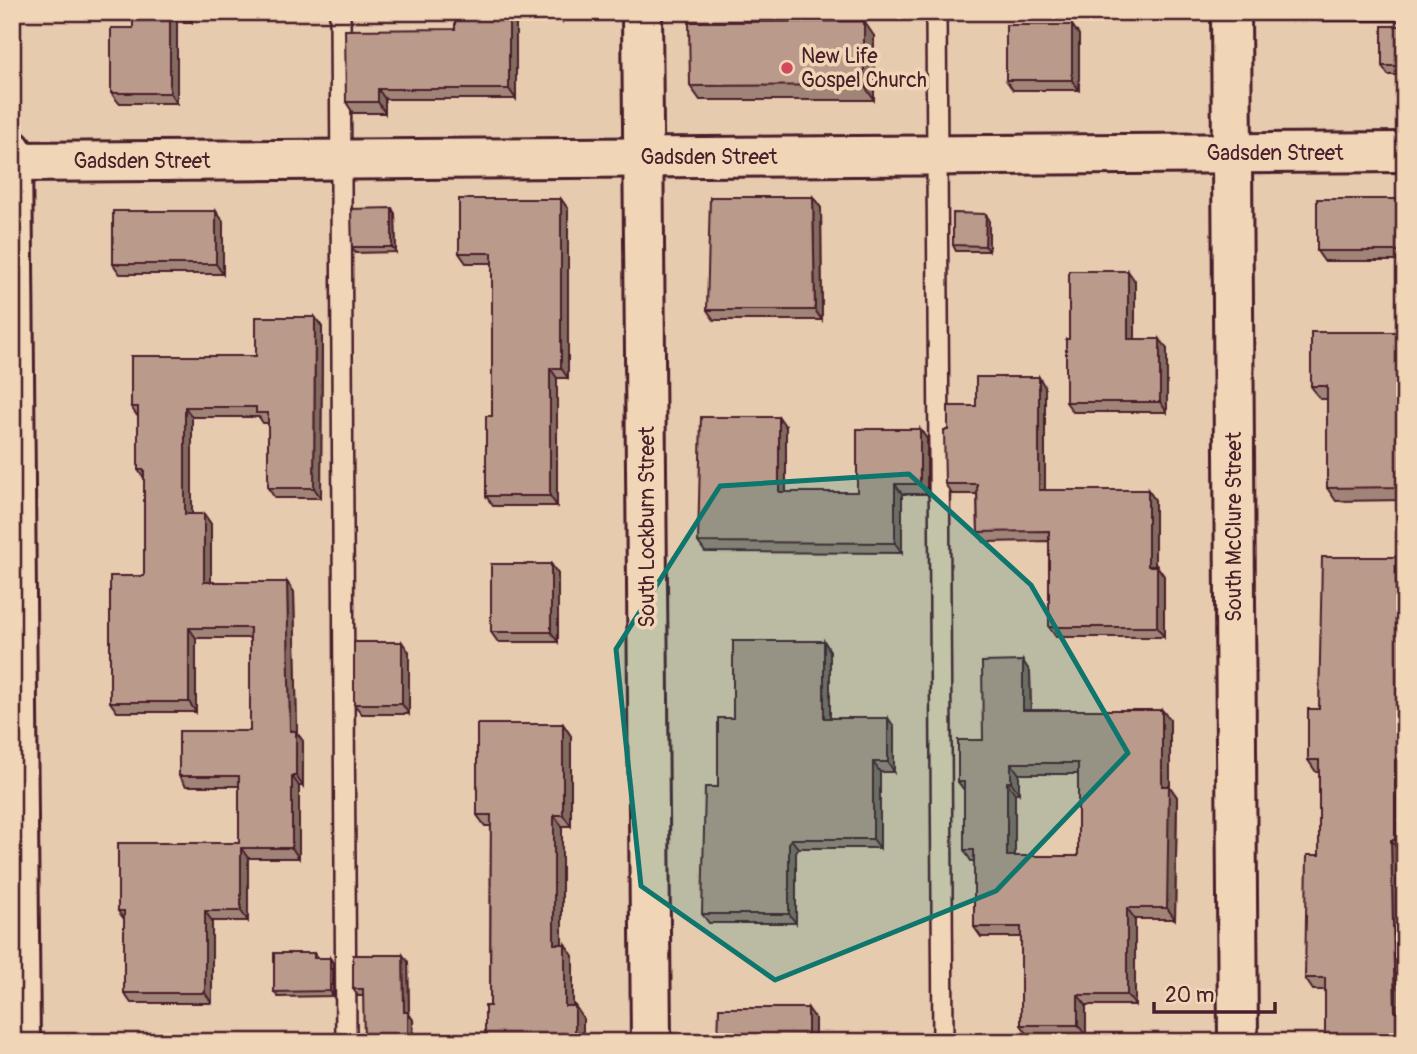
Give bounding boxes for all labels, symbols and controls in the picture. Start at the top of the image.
place label: New Life Gospel Church [801,43,927,94]
marker: New Life Gospel Church [779,60,795,76]
street label: Gadsden Street [1206,140,1344,167]
street label: Gadsden Street [640,144,778,171]
street label: Gadsden Street [73,148,211,175]
street label: South Lockburn Street [634,426,661,628]
street label: South McClure Street [1221,431,1248,622]
scale bar [1154,970,1275,1014]
text: 20 m [1165,982,1214,1009]

